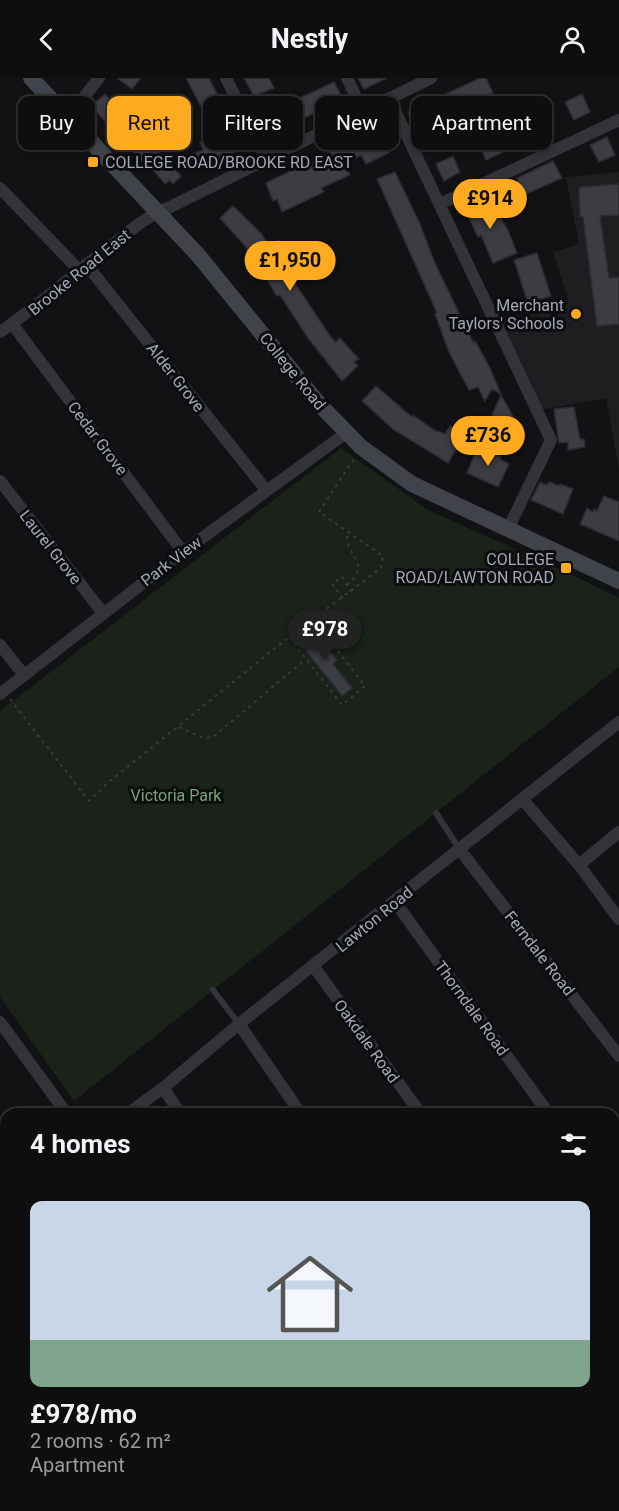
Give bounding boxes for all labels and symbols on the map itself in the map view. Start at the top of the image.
place label: COLLEGE ROAD/BROOKE RD EAST [105,153,353,172]
marker: COLLEGE ROAD/BROOKE RD EAST [86,155,100,169]
pin: £914 [454,179,526,230]
street label: Brooke Road East [24,225,134,319]
pin: £1,950 [241,241,339,292]
place label: Merchant Taylors' Schools [449,296,564,333]
marker: Merchant Taylors' Schools [569,307,583,321]
street label: College Road [256,329,330,414]
street label: Alder Grove [143,339,208,416]
street label: Cedar Grove [64,398,131,479]
pin: £736 [452,416,524,467]
street label: Laurel Grove [16,506,86,588]
street label: Park View [137,533,205,590]
place label: COLLEGE ROAD/LAWTON ROAD [395,550,554,587]
marker: COLLEGE ROAD/LAWTON ROAD [559,561,573,575]
pin: £978 [289,610,361,661]
park label: Victoria Park [131,786,222,805]
street label: Lawton Road [332,883,416,956]
street label: Ferndale Road [501,907,579,999]
street label: Thorndale Road [431,957,512,1059]
street label: Oakdale Road [330,996,403,1087]

